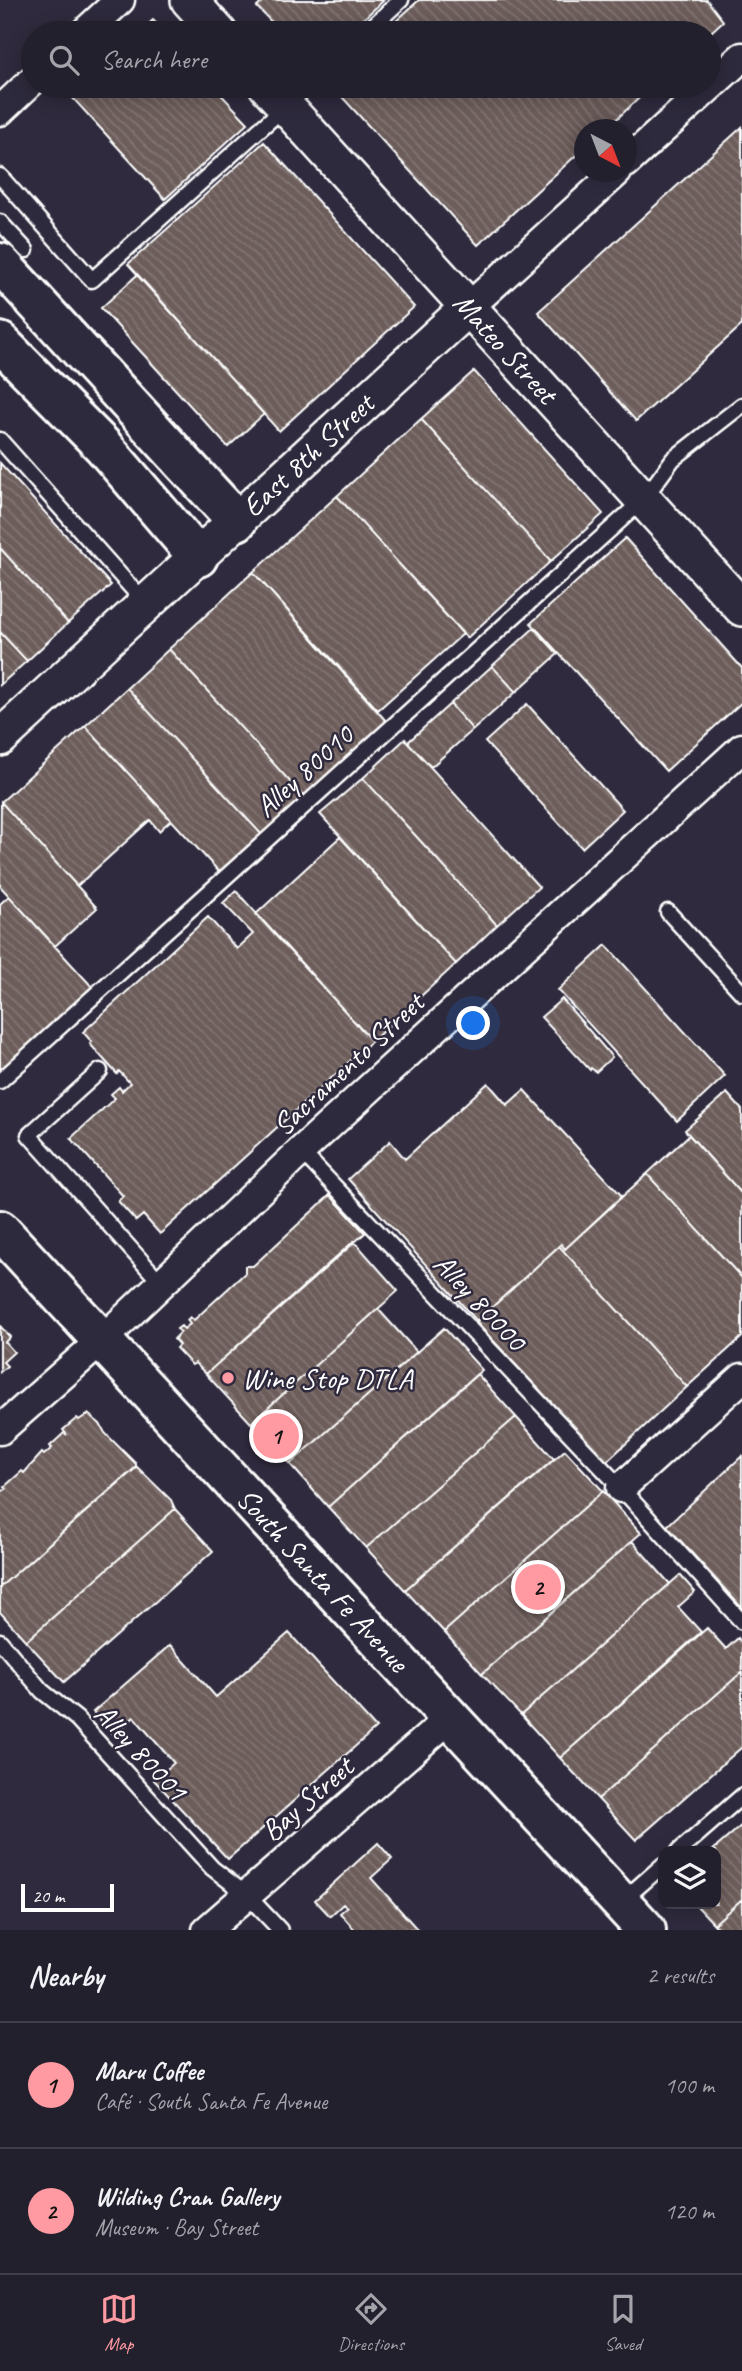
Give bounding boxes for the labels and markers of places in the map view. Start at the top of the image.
place label: Wine Stop DTLA [242,1359,415,1397]
marker: Wine Stop DTLA [220,1370,236,1386]
pin: 1 [253,1410,299,1462]
pin: 2 [515,1561,561,1613]

